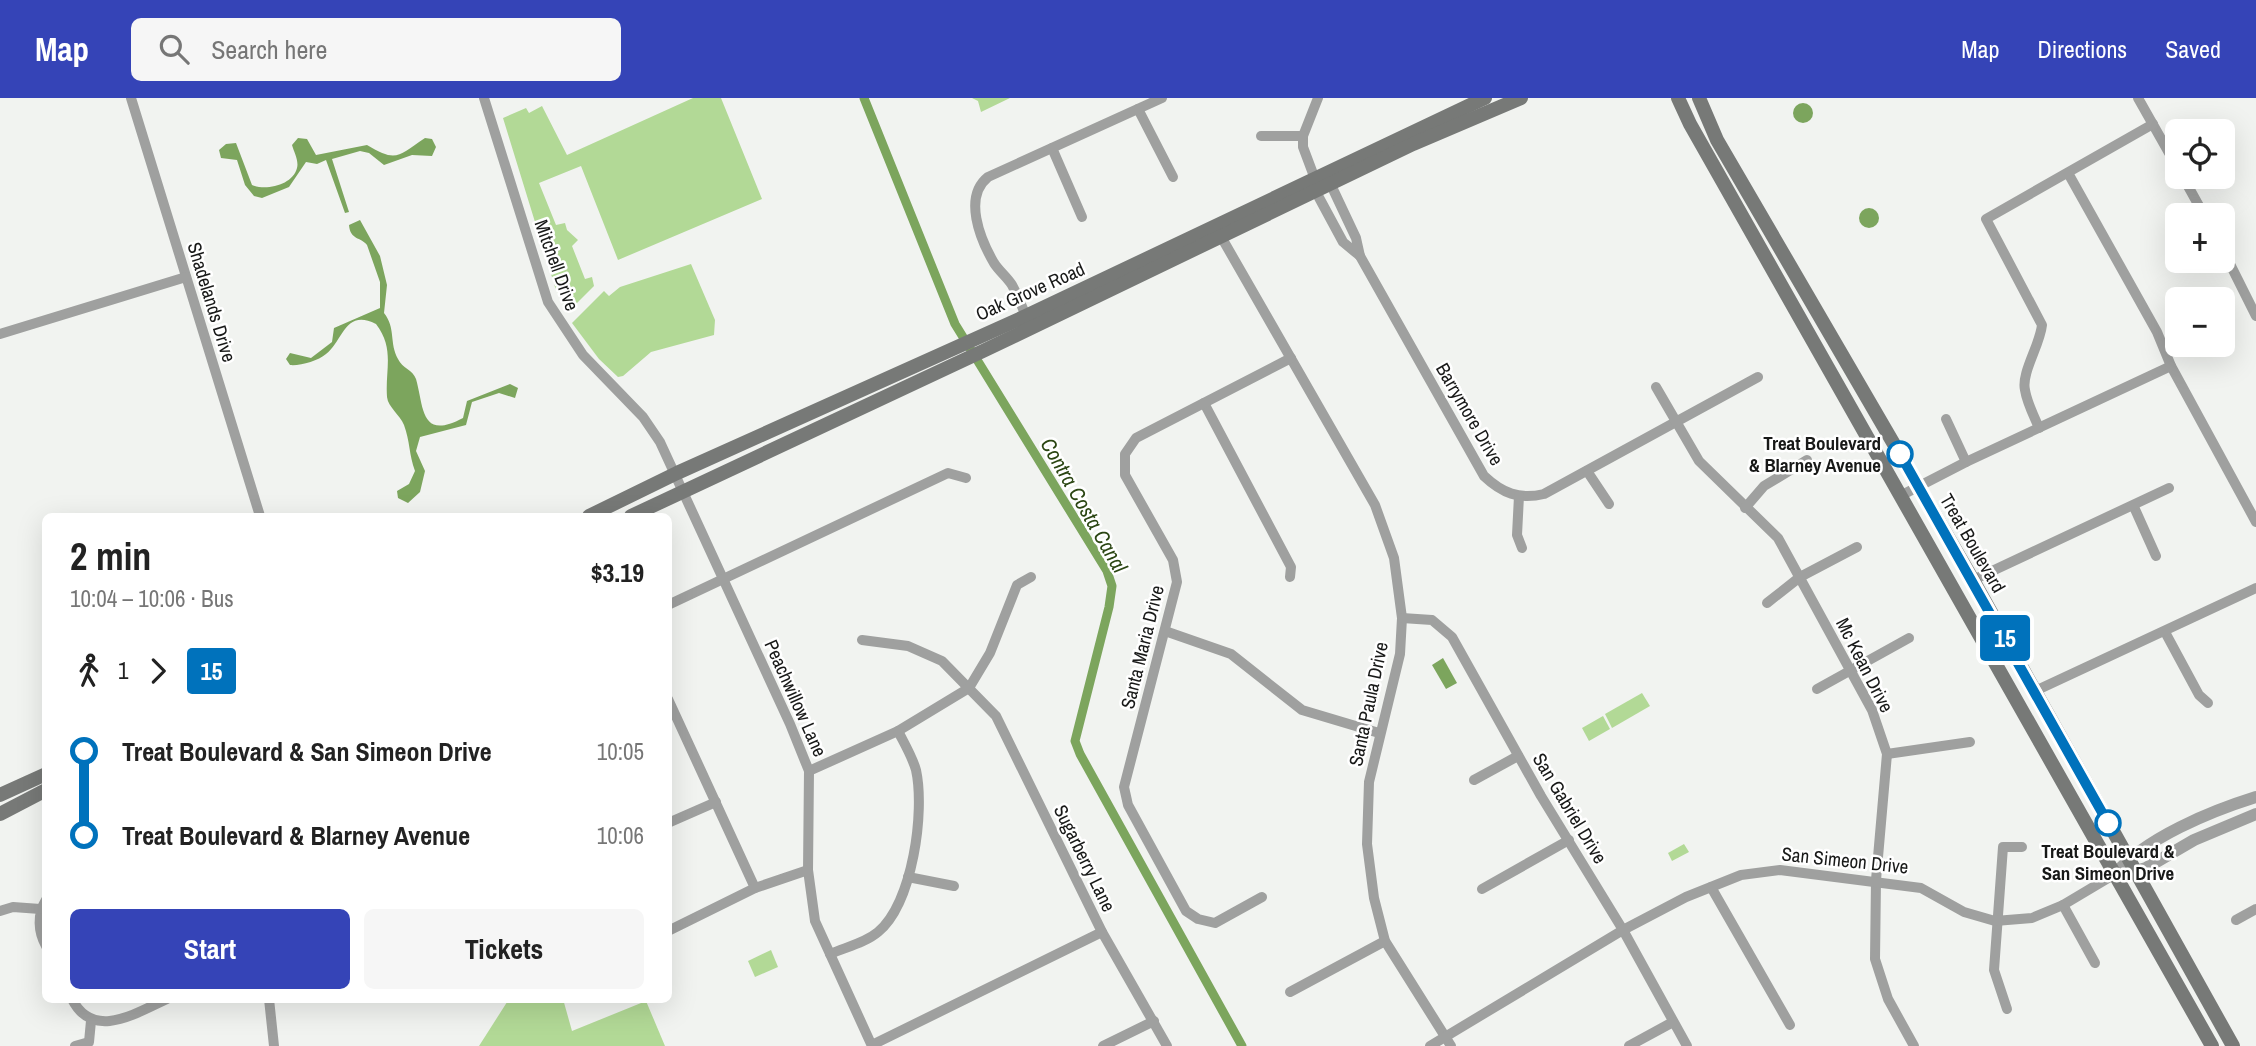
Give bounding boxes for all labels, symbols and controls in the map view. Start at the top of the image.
search box [131,18,621,81]
text: Map [35,27,89,71]
icon: search [155,30,193,68]
text: Search here [211,32,327,67]
text: Map [1961,33,1999,65]
text: Directions [2037,33,2127,65]
text: Saved [2165,33,2221,65]
map controls [2165,119,2235,357]
button: locate [2165,119,2235,189]
button: + [2165,203,2235,273]
street label: Mitchell Drive [528,216,586,314]
street label: Shadelands Drive [181,239,243,365]
street label: Oak Grove Road [971,255,1089,327]
button: − [2165,287,2235,357]
street label: Barrymore Drive [1430,358,1510,470]
place label: Treat Boulevard & Blarney Avenue [1749,430,1881,478]
water label: Contra Costa Canal [1034,432,1135,579]
marker: Treat Boulevard & Blarney Avenue [1887,441,1913,467]
street label: Treat Boulevard [1934,489,2012,597]
text: 2 min [70,531,151,582]
text: $3.19 [591,555,644,590]
text: 10:04 – 10:06 · Bus [70,583,234,614]
street label: Santa Maria Drive [1114,583,1170,711]
street label: Mc Kean Drive [1830,613,1900,717]
line badge: 15 [1974,615,2036,661]
text: 15 [1994,622,2016,654]
street label: Peachwillow Lane [759,635,833,761]
street label: Santa Paula Drive [1342,639,1394,769]
icon: walk [70,652,108,690]
icon: forward [139,652,177,690]
text: 1 [118,655,129,686]
text: 15 [201,655,222,687]
text: Treat Boulevard & San Simeon Drive [122,734,492,769]
text: 10:05 [597,736,644,767]
street label: San Gabriel Drive [1527,748,1613,868]
street label: Sugarberry Lane [1048,800,1122,916]
marker: Treat Boulevard & San Simeon Drive [2095,810,2121,836]
text: Treat Boulevard & Blarney Avenue [122,818,470,853]
text: 10:06 [597,820,644,851]
place label: Treat Boulevard & San Simeon Drive [2041,838,2175,886]
street label: San Simeon Drive [1780,840,1910,880]
button: Start [70,909,350,989]
button: Tickets [364,909,644,989]

